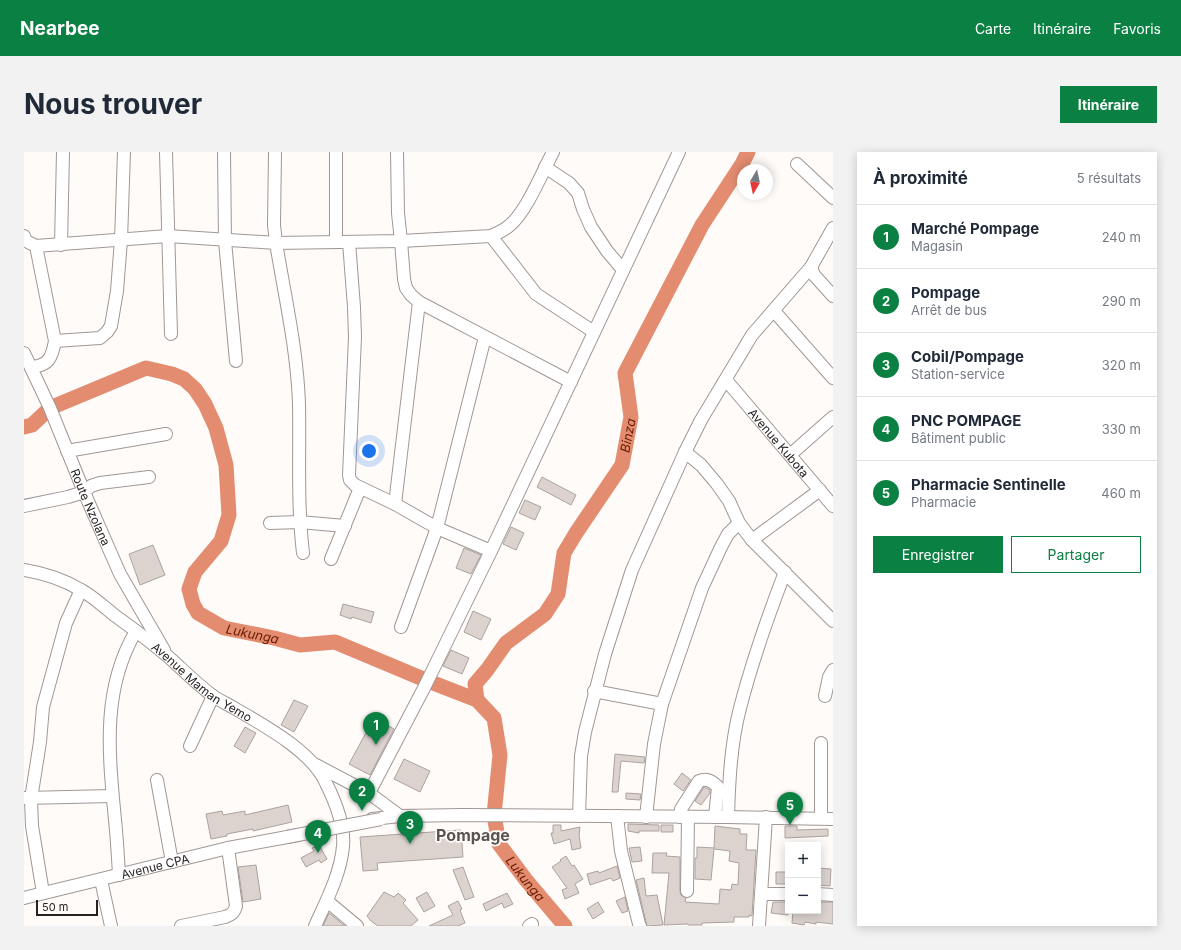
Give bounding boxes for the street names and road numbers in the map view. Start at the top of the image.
street label: Avenue Kubota [746,405,813,480]
street label: Route Nzolana [68,466,114,548]
street label: Avenue Maman Yemo [149,639,255,724]
street label: Avenue CPA [120,850,191,881]

